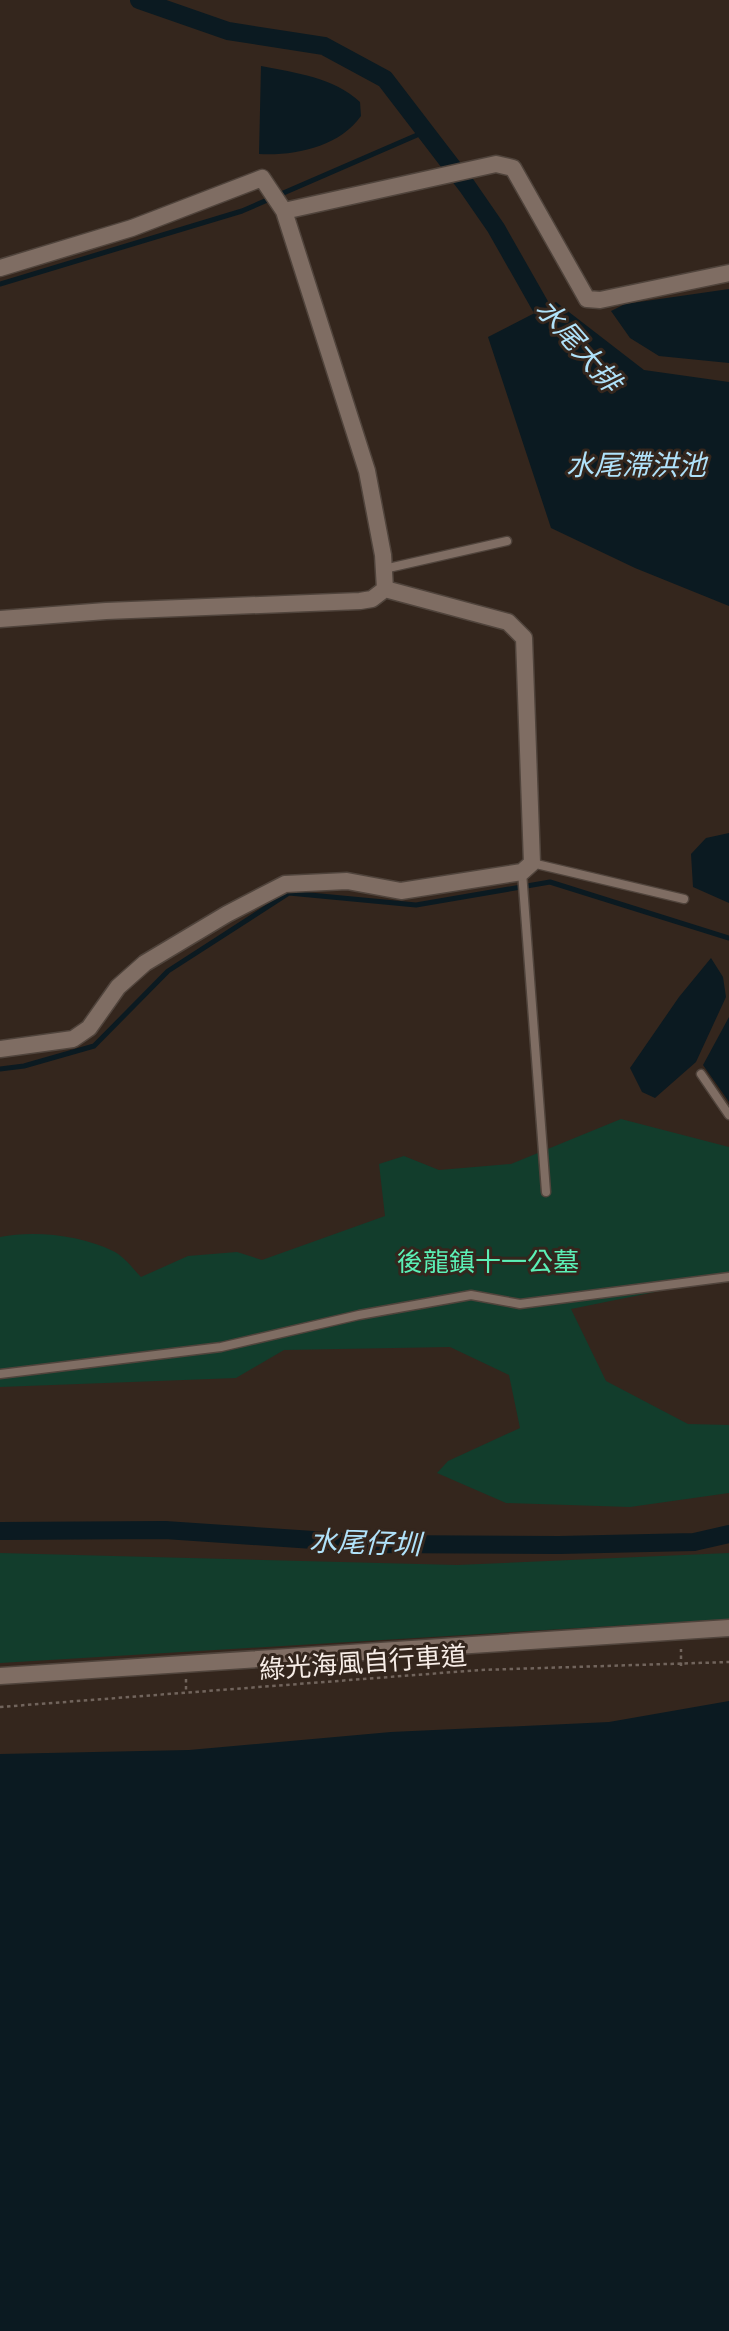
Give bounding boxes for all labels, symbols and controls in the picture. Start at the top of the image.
water label: 水尾大排 [526,289,635,404]
water label: 水尾滯洪池 [566,443,709,486]
park label: 後龍鎮十一公墓 [397,1242,579,1281]
water label: 水尾仔圳 [308,1519,426,1566]
street label: 綠光海風自行車道 [258,1635,468,1689]

